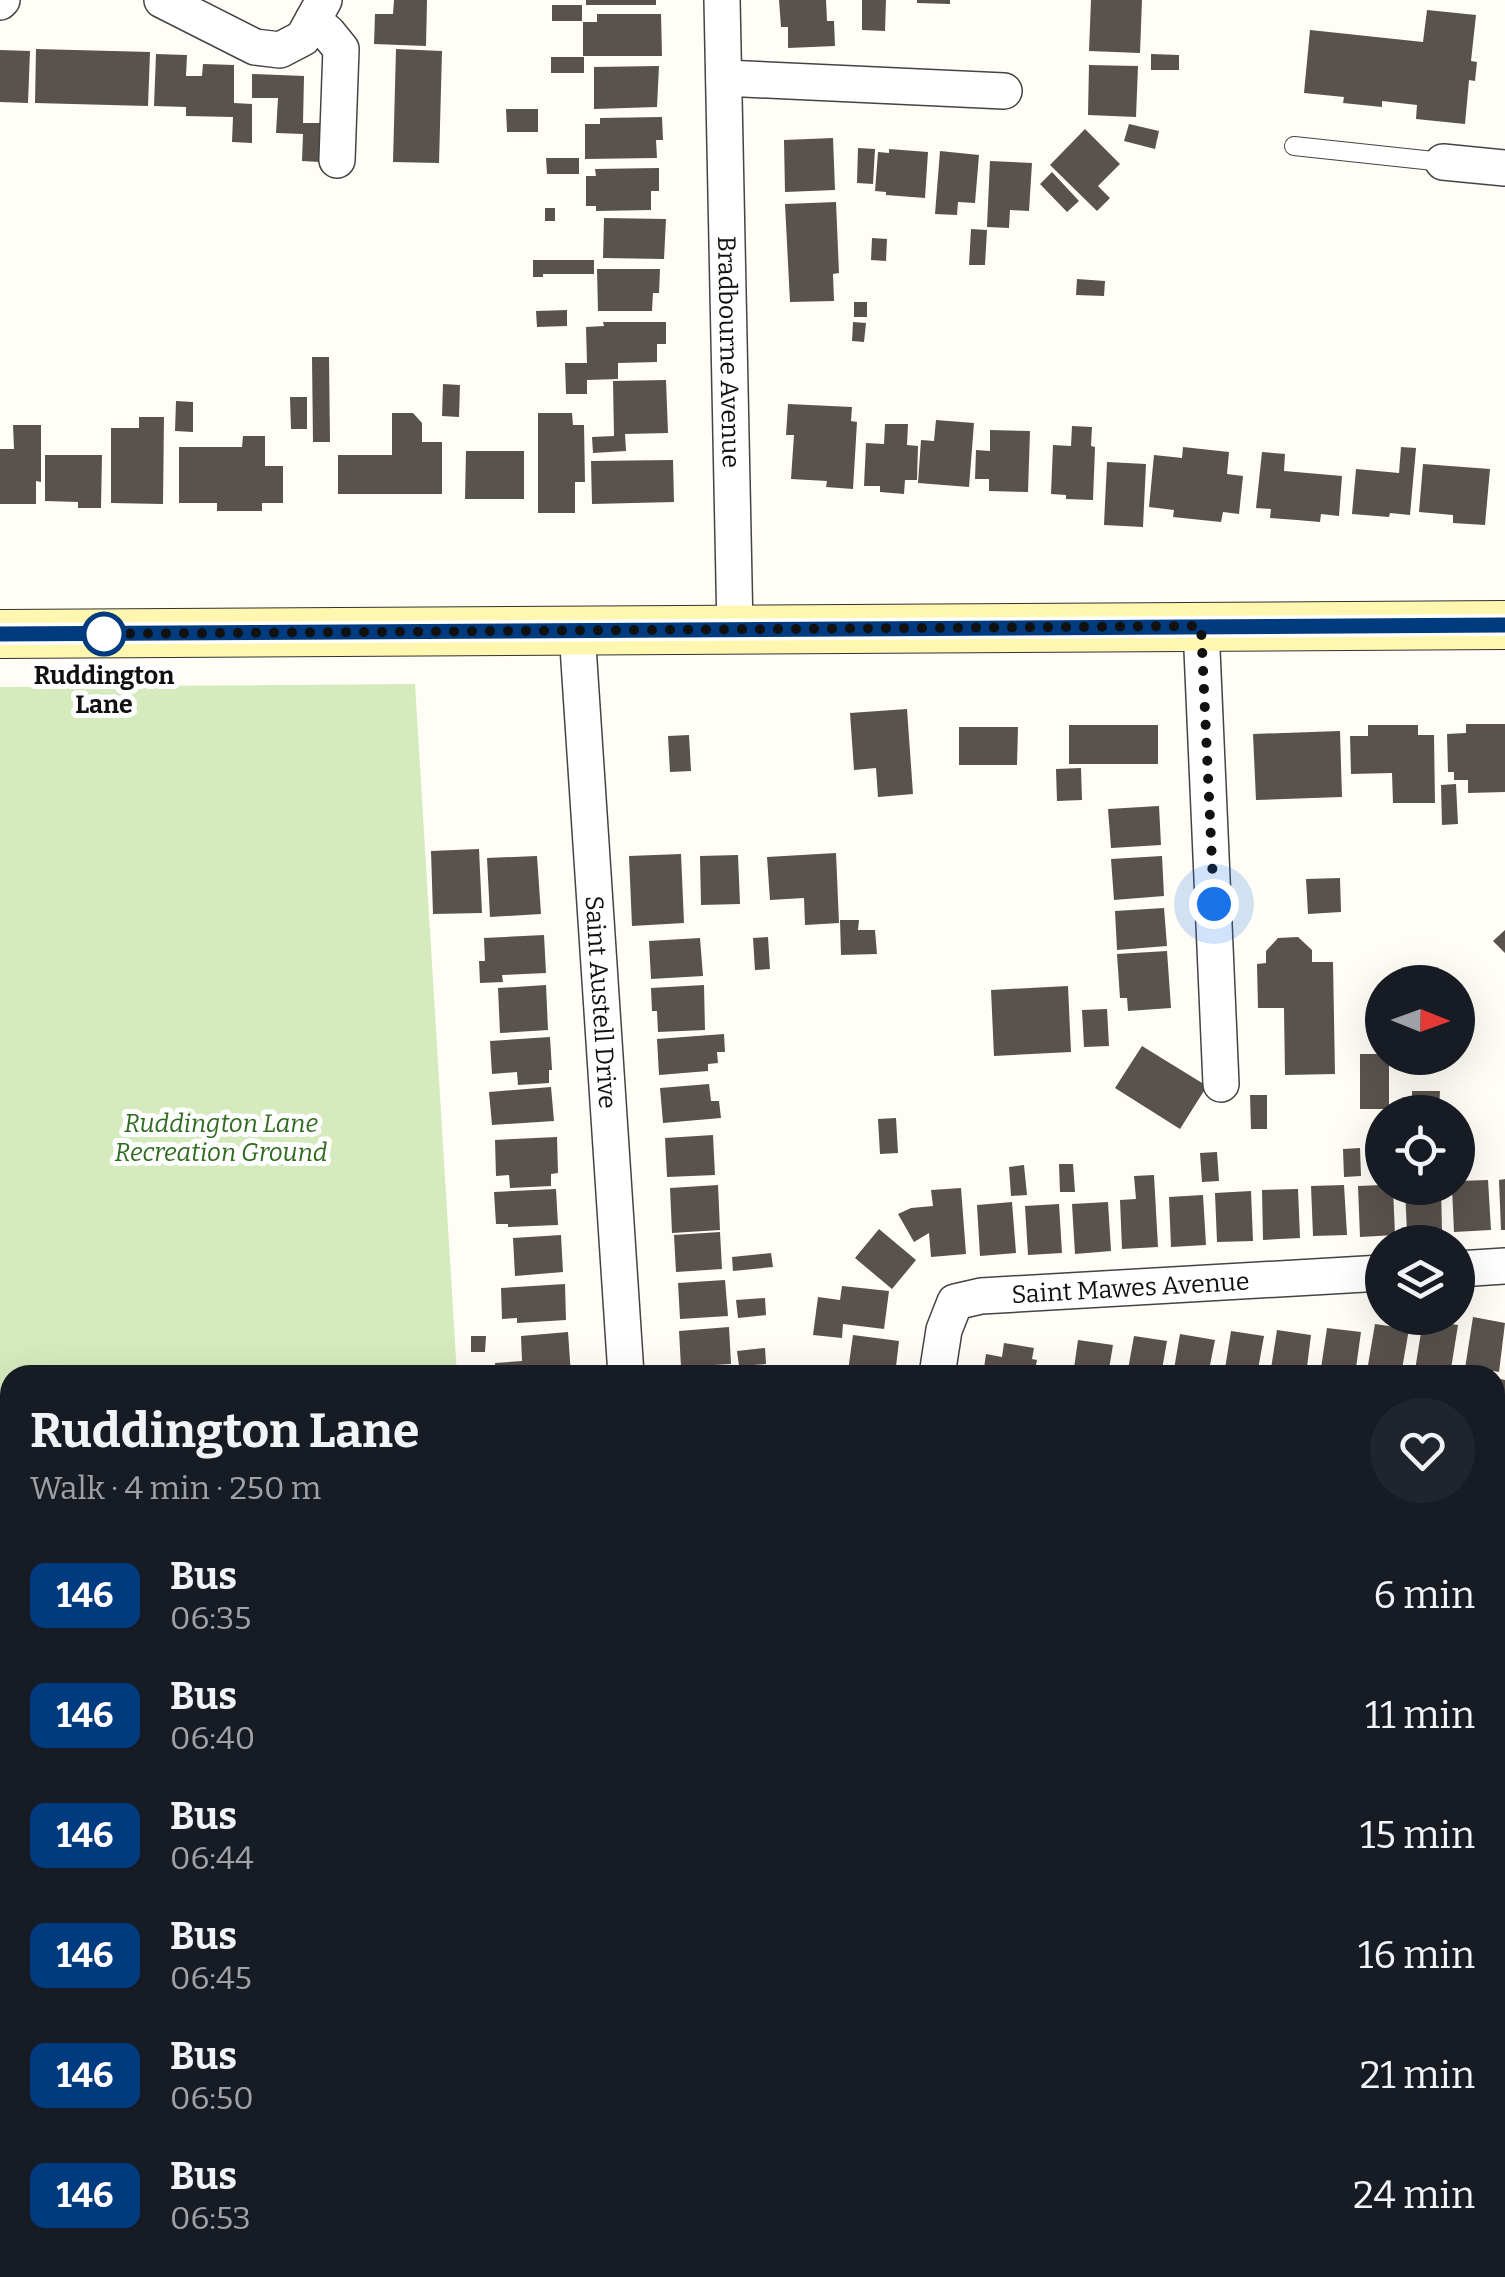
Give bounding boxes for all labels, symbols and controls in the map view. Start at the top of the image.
street label: Bradbourne Avenue [711,236,746,468]
marker: Ruddington Lane [83,613,125,655]
place label: Ruddington Lane [34,661,174,720]
your location [1189,879,1239,929]
street label: Saint Austell Drive [578,895,622,1110]
north arrow [1365,965,1475,1075]
map controls [1365,965,1475,1335]
button: locate [1365,1095,1475,1205]
park label: Ruddington Lane Recreation Ground [114,1109,328,1168]
button: layers [1365,1225,1475,1335]
street label: Saint Mawes Avenue [1011,1267,1250,1310]
button: heart [1370,1398,1475,1503]
text: Ruddington Lane [30,1402,419,1460]
text: Walk · 4 min · 250 m [30,1469,321,1507]
text: Bus [170,1553,237,1599]
text: 6 min [1373,1572,1475,1618]
text: 146 [56,1574,114,1616]
text: 06:35 [170,1599,251,1637]
text: Bus [170,1673,237,1719]
text: 11 min [1365,1692,1475,1738]
text: 146 [56,1694,114,1736]
text: 06:40 [170,1719,255,1757]
text: Bus [170,1793,237,1839]
text: 15 min [1360,1812,1475,1858]
text: 146 [56,1814,114,1856]
text: 06:44 [170,1839,254,1877]
text: Bus [170,1913,237,1959]
text: 16 min [1358,1932,1475,1978]
text: 146 [56,1934,114,1976]
text: 06:45 [170,1959,252,1997]
text: Bus [170,2033,237,2079]
text: 21 min [1360,2052,1475,2098]
text: 146 [56,2054,114,2096]
text: 06:50 [170,2079,254,2117]
text: Bus [170,2153,237,2199]
text: 24 min [1353,2172,1475,2218]
text: 146 [56,2174,114,2216]
text: 06:53 [170,2199,251,2237]

